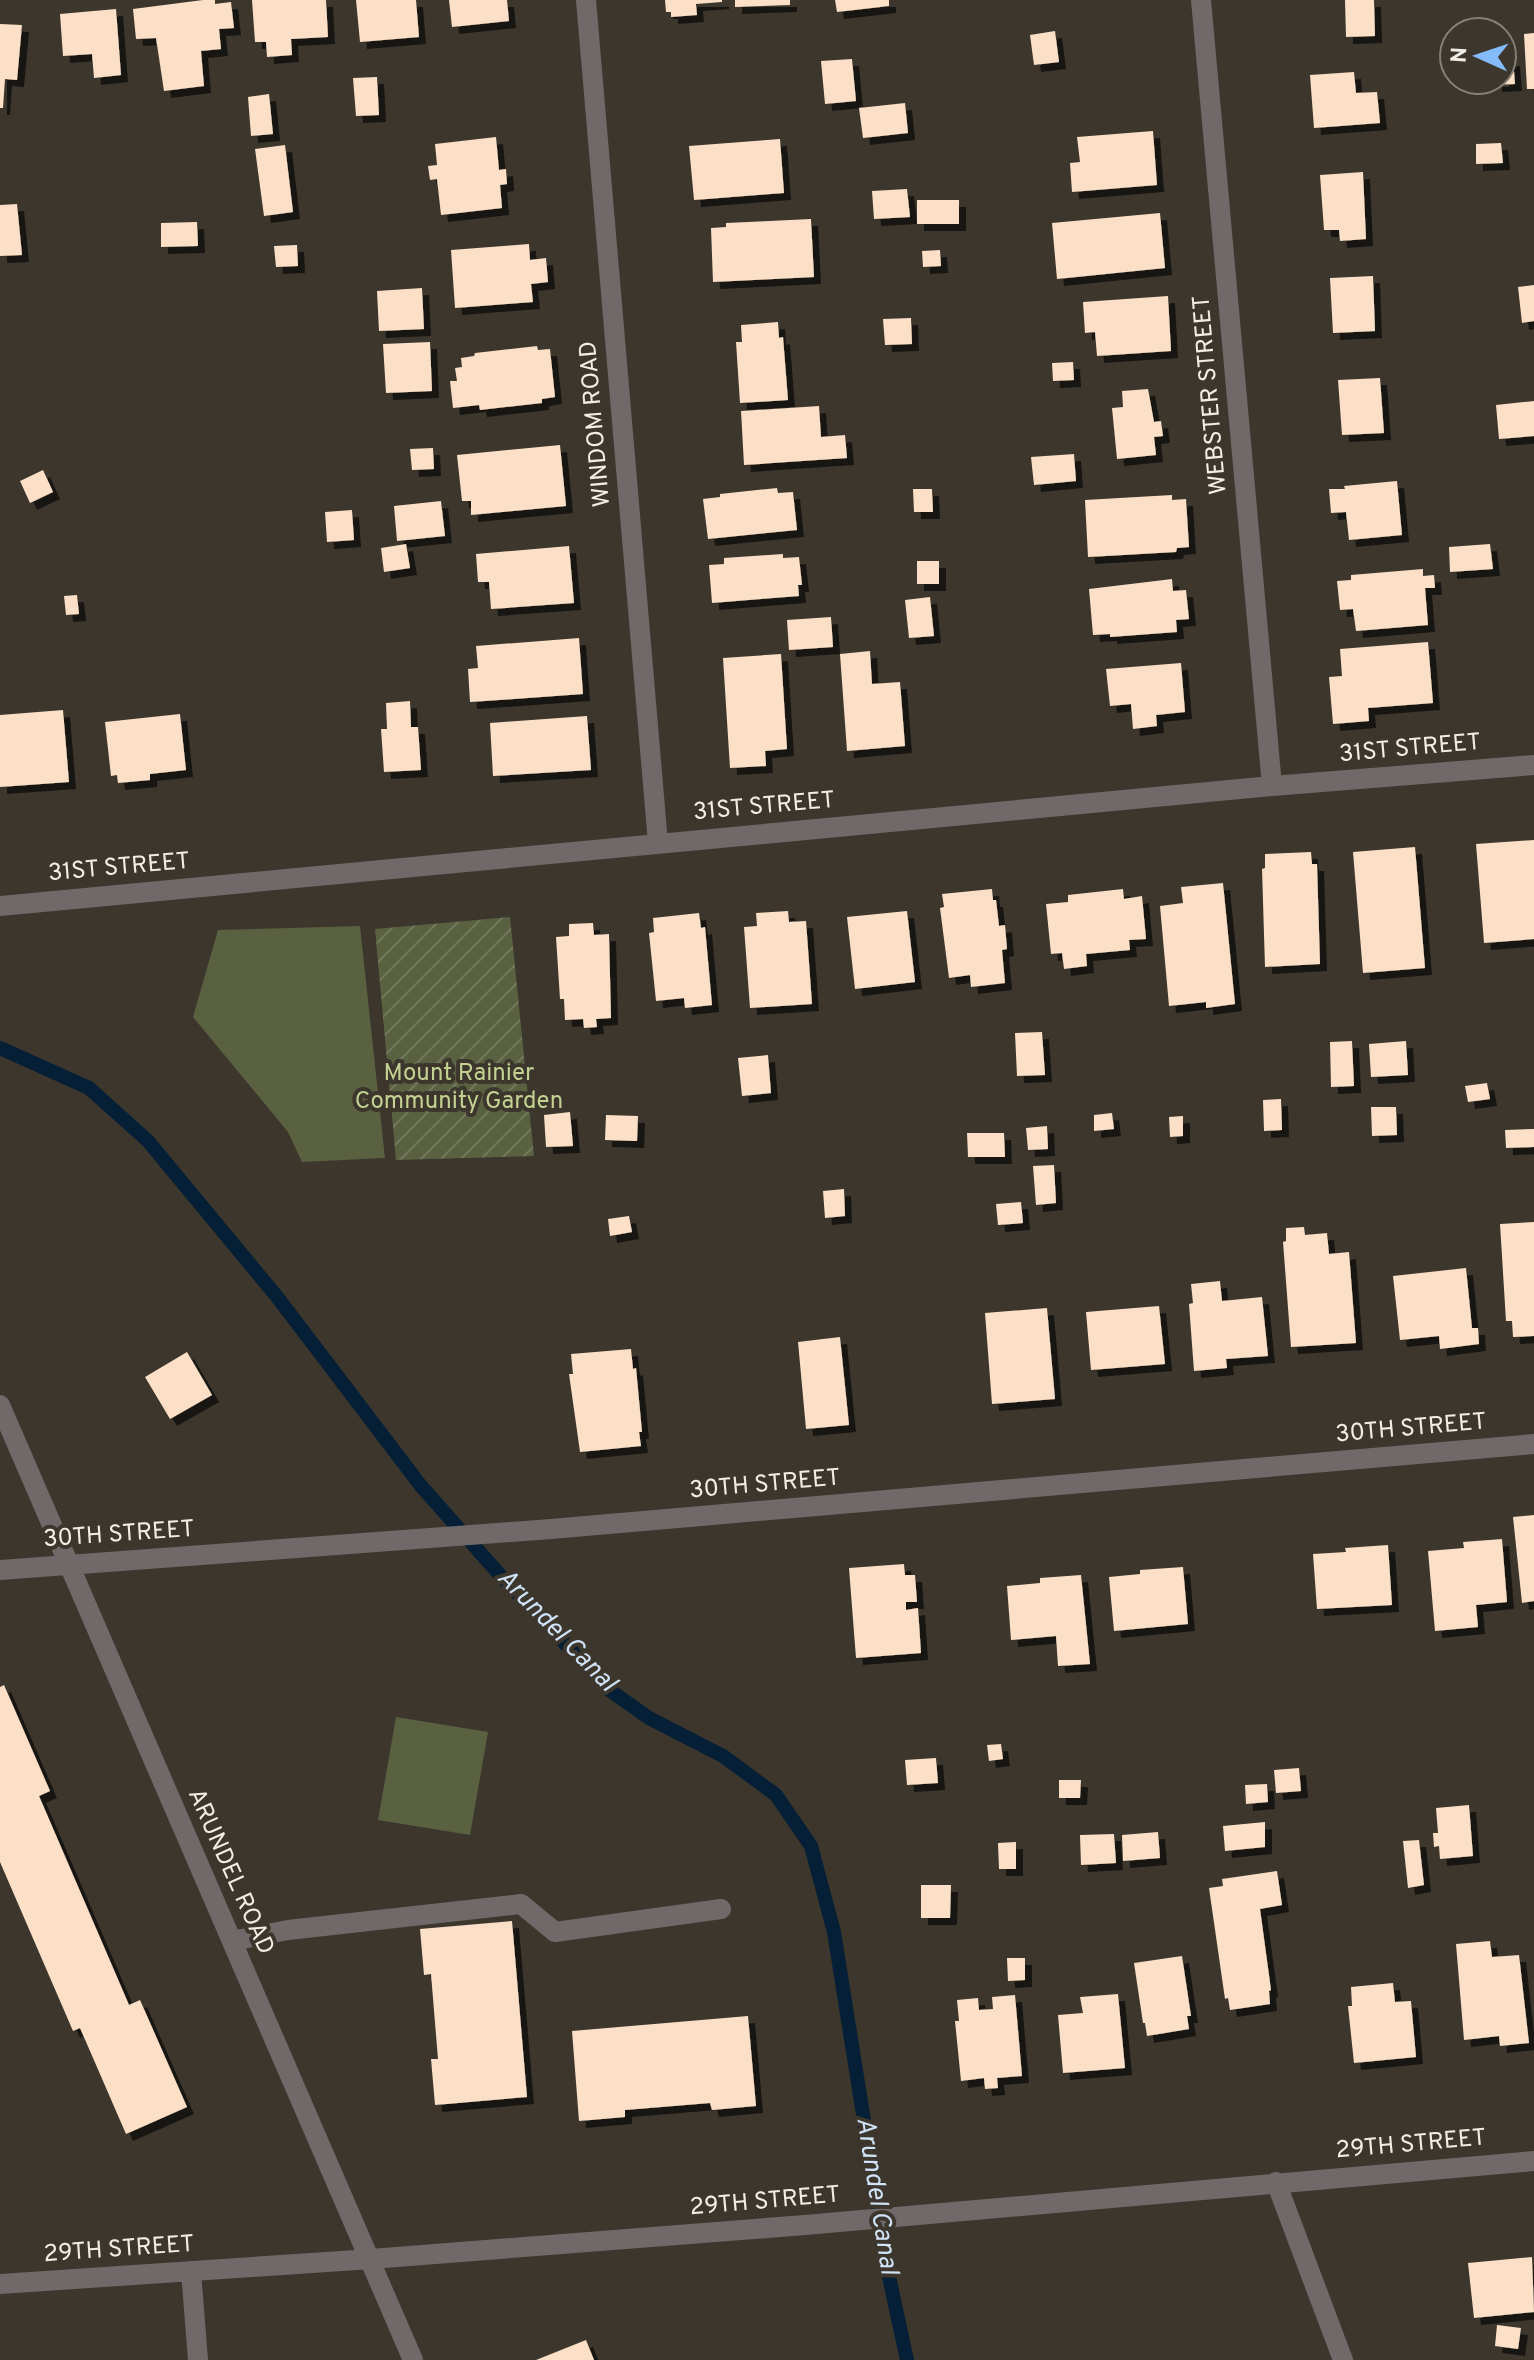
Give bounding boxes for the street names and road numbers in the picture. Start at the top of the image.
street label: WEBSTER STREET [1187,294,1235,496]
street label: WINDOM ROAD [574,340,618,508]
street label: 31ST STREET [1338,728,1482,770]
street label: 31ST STREET [692,786,836,828]
street label: 31ST STREET [47,847,191,889]
street label: 30TH STREET [1334,1407,1488,1451]
street label: 30TH STREET [688,1463,842,1507]
street label: 30TH STREET [42,1515,196,1555]
street label: ARUNDEL ROAD [180,1784,280,1960]
street label: 29TH STREET [1334,2123,1488,2167]
street label: 29TH STREET [688,2180,842,2224]
street label: 29TH STREET [43,2230,195,2270]

